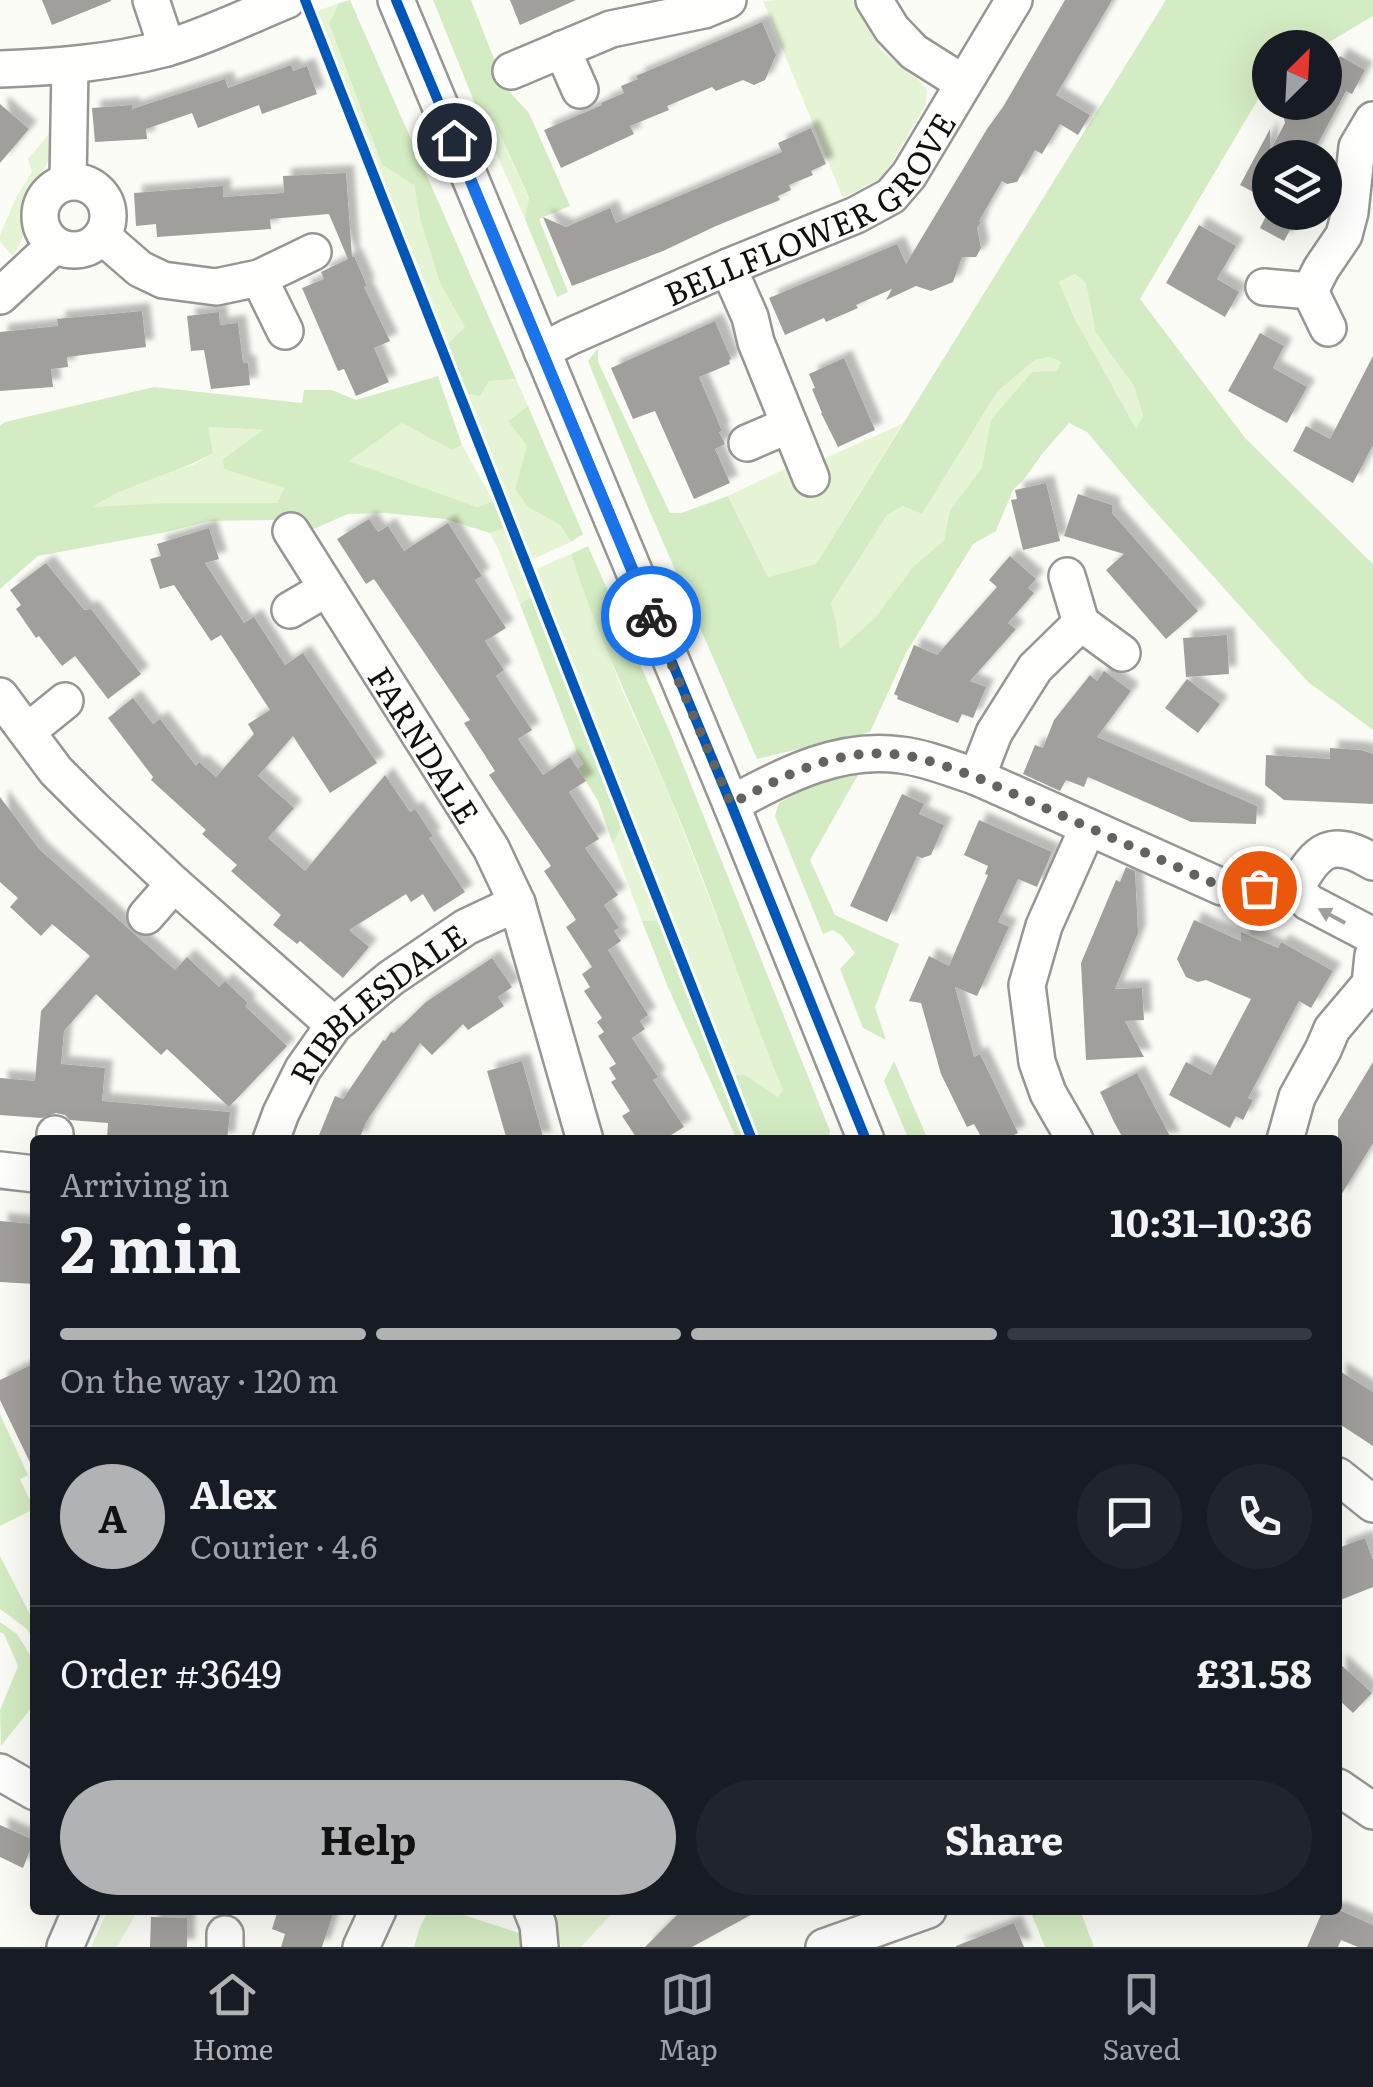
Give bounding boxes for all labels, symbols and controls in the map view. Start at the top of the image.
north arrow [1252,30,1342,120]
map controls [1252,30,1342,230]
pin [412,98,497,183]
street label: BELLFLOWER GROVE [656,102,966,316]
icon: home [427,113,482,168]
button: layers [1252,140,1342,230]
courier [601,566,701,666]
icon: bike [624,589,679,644]
street label: FARNDALE [358,656,493,832]
pin [1217,846,1302,931]
icon: bag [1232,861,1287,916]
one-way arrow [1317,908,1346,925]
street label: RIBBLESDALE [276,910,475,1091]
text: Arriving in [60,1159,230,1207]
text: 10:31–10:36 [1110,1192,1312,1249]
text: 2 min [60,1196,242,1293]
text: On the way · 120 m [60,1355,339,1403]
text: Alex [190,1464,276,1521]
button: chat [1077,1464,1182,1569]
button: phone [1207,1464,1312,1569]
text: A [98,1488,127,1545]
text: Courier · 4.6 [190,1521,377,1569]
text: Order #3649 [60,1643,282,1700]
text: £31.58 [1197,1643,1312,1700]
button: Help [60,1780,676,1895]
button: Share [696,1780,1312,1895]
tab: Home [192,1967,273,2069]
tab: Map [658,1967,718,2069]
tab: Saved [1103,1967,1181,2069]

